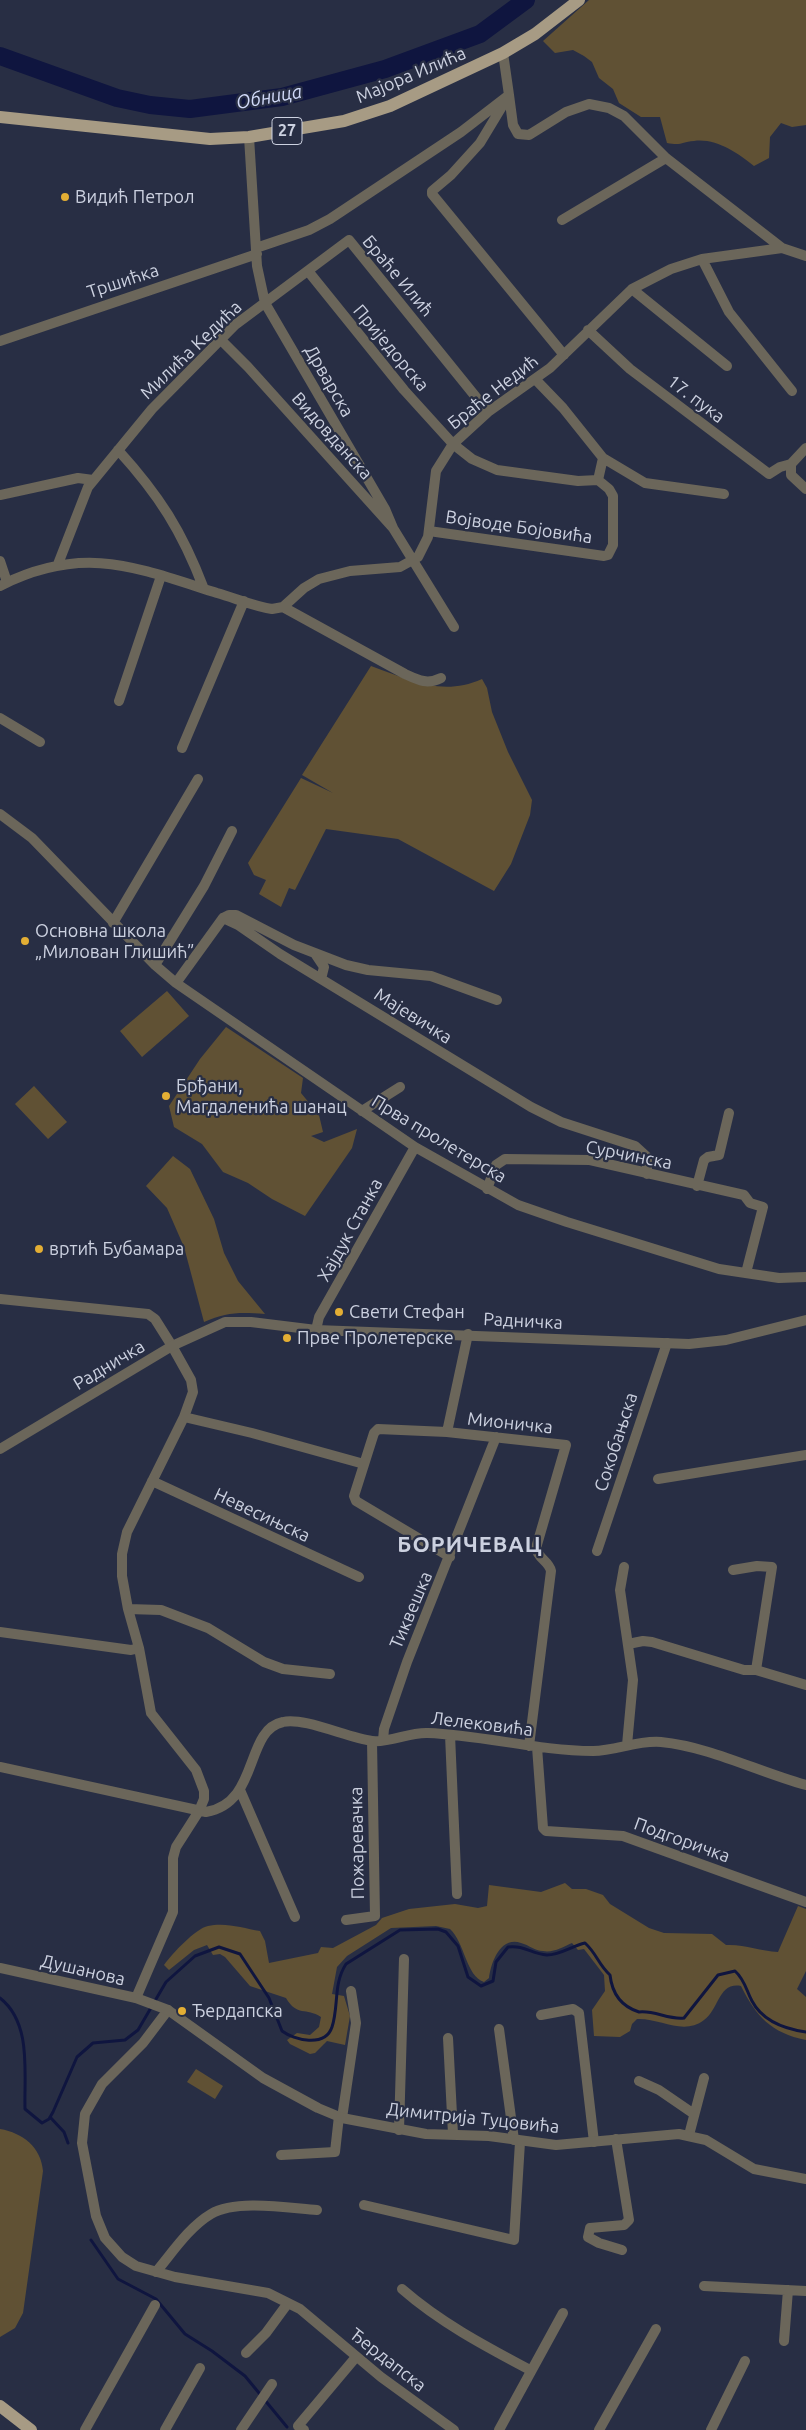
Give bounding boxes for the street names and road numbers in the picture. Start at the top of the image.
street label: Мајора Илића [353,42,469,108]
road number: 27 [272,118,302,144]
street label: Браће Илић [358,231,438,321]
street label: Тршићка [84,259,162,303]
street label: Милића Кедића [136,296,246,404]
street label: Приједорска [349,300,433,396]
street label: Дрварска [300,341,358,421]
street label: Браће Недић [443,350,543,434]
street label: 17. пука [663,370,729,428]
street label: Видовданска [287,388,377,484]
street label: Војводе Бојовића [444,506,594,548]
street label: Мајевичка [370,984,456,1048]
street label: Прва пролетерска [368,1090,510,1188]
street label: Сурчинска [584,1136,674,1174]
street label: Хајдук Станка [313,1175,387,1285]
street label: Радничка [483,1308,563,1334]
street label: Радничка [69,1335,149,1395]
street label: Сокобањска [590,1390,642,1494]
street label: Мионичка [466,1408,554,1438]
street label: Невесињска [211,1483,313,1547]
street label: Тиквешка [385,1568,437,1652]
street label: Лелековића [430,1707,534,1741]
street label: Пожаревачка [345,1786,369,1900]
street label: Подгоричка [631,1813,733,1867]
street label: Душанова [39,1950,127,1990]
street label: Димитрија Туцовића [386,2098,560,2138]
street label: Ђердапска [346,2324,430,2396]

